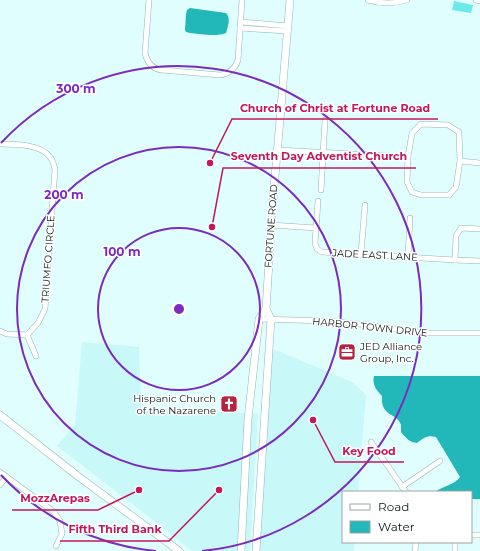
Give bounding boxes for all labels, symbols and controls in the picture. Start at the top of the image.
text: 300 m [55,81,96,96]
callout: Church of Christ at Fortune Road [232,96,438,119]
text: Church of Christ at Fortune Road [240,101,430,115]
callout: Seventh Day Adventist Church [223,145,416,168]
text: Seventh Day Adventist Church [231,149,407,163]
street label: FORTUNE ROAD [262,184,280,268]
text: 200 m [44,187,84,202]
street label: TRIUMFO CIRCLE [38,214,58,303]
text: 100 m [104,244,140,259]
street label: JADE EAST LANE [331,246,418,264]
centre of rings [172,302,186,316]
street label: HARBOR TOWN DRIVE [312,314,429,340]
place label: JED Alliance Group, Inc. [359,340,422,365]
office icon: JED Alliance Group, Inc. [337,342,357,362]
place label: Hispanic Church of the Nazarene [133,392,216,417]
church icon: Hispanic Church of the Nazarene [219,394,239,414]
callout: Key Food [335,439,404,462]
text: Key Food [342,444,396,458]
callout: MozzArepas [12,487,98,510]
text: MozzArepas [20,491,90,505]
legend [342,491,472,543]
text: Road [378,499,409,514]
callout: Fifth Third Bank [60,518,169,541]
text: Water [378,519,415,534]
text: Fifth Third Bank [68,522,162,536]

